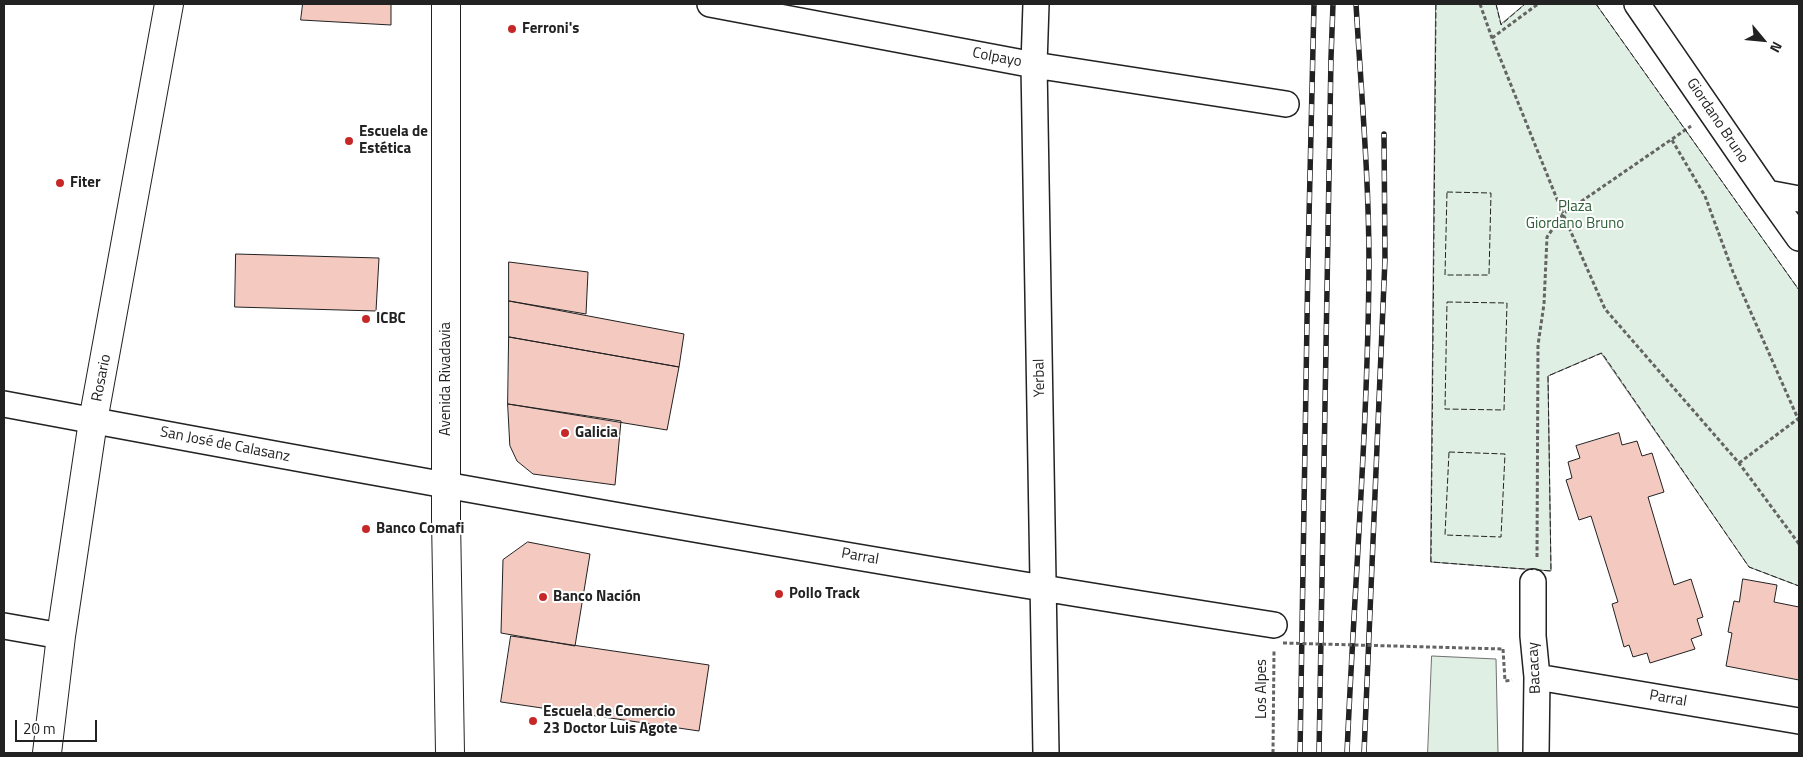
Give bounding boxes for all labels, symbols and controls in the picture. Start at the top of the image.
north arrow [1738,15,1788,65]
place label: Ferroni's [522,20,579,38]
marker: Ferroni's [506,23,518,35]
text: N [1765,38,1788,56]
street label: Colpayo [971,44,1023,72]
street label: Giordano Bruno [1682,75,1752,167]
place label: Escuela de Estética [359,123,428,158]
marker: Escuela de Estética [343,135,355,147]
place label: Fiter [70,174,101,192]
marker: Fiter [54,177,66,189]
park label: Plaza Giordano Bruno [1526,198,1624,233]
place label: ICBC [376,310,406,328]
marker: ICBC [360,313,372,325]
street label: Avenida Rivadavia [437,322,455,436]
street label: Rosario [89,353,115,403]
street label: Yerbal [1031,359,1049,397]
street label: San José de Calasanz [159,424,291,466]
place label: Galicia [575,424,618,442]
marker: Galicia [559,427,571,439]
place label: Banco Comafi [376,520,464,538]
marker: Banco Comafi [360,523,372,535]
street label: Parral [840,545,880,569]
place label: Pollo Track [789,585,860,603]
place label: Banco Nación [553,588,641,606]
marker: Pollo Track [773,588,785,600]
marker: Banco Nación [537,591,549,603]
street label: Bacacay [1525,642,1545,694]
street label: Los Alpes [1253,659,1271,719]
street label: Parral [1648,687,1688,711]
place label: Escuela de Comercio 23 Doctor Luis Agote [543,703,677,738]
scale bar [18,710,100,742]
marker: Escuela de Comercio 23 Doctor Luis Agote [527,715,539,727]
text: 20 m [23,717,56,740]

